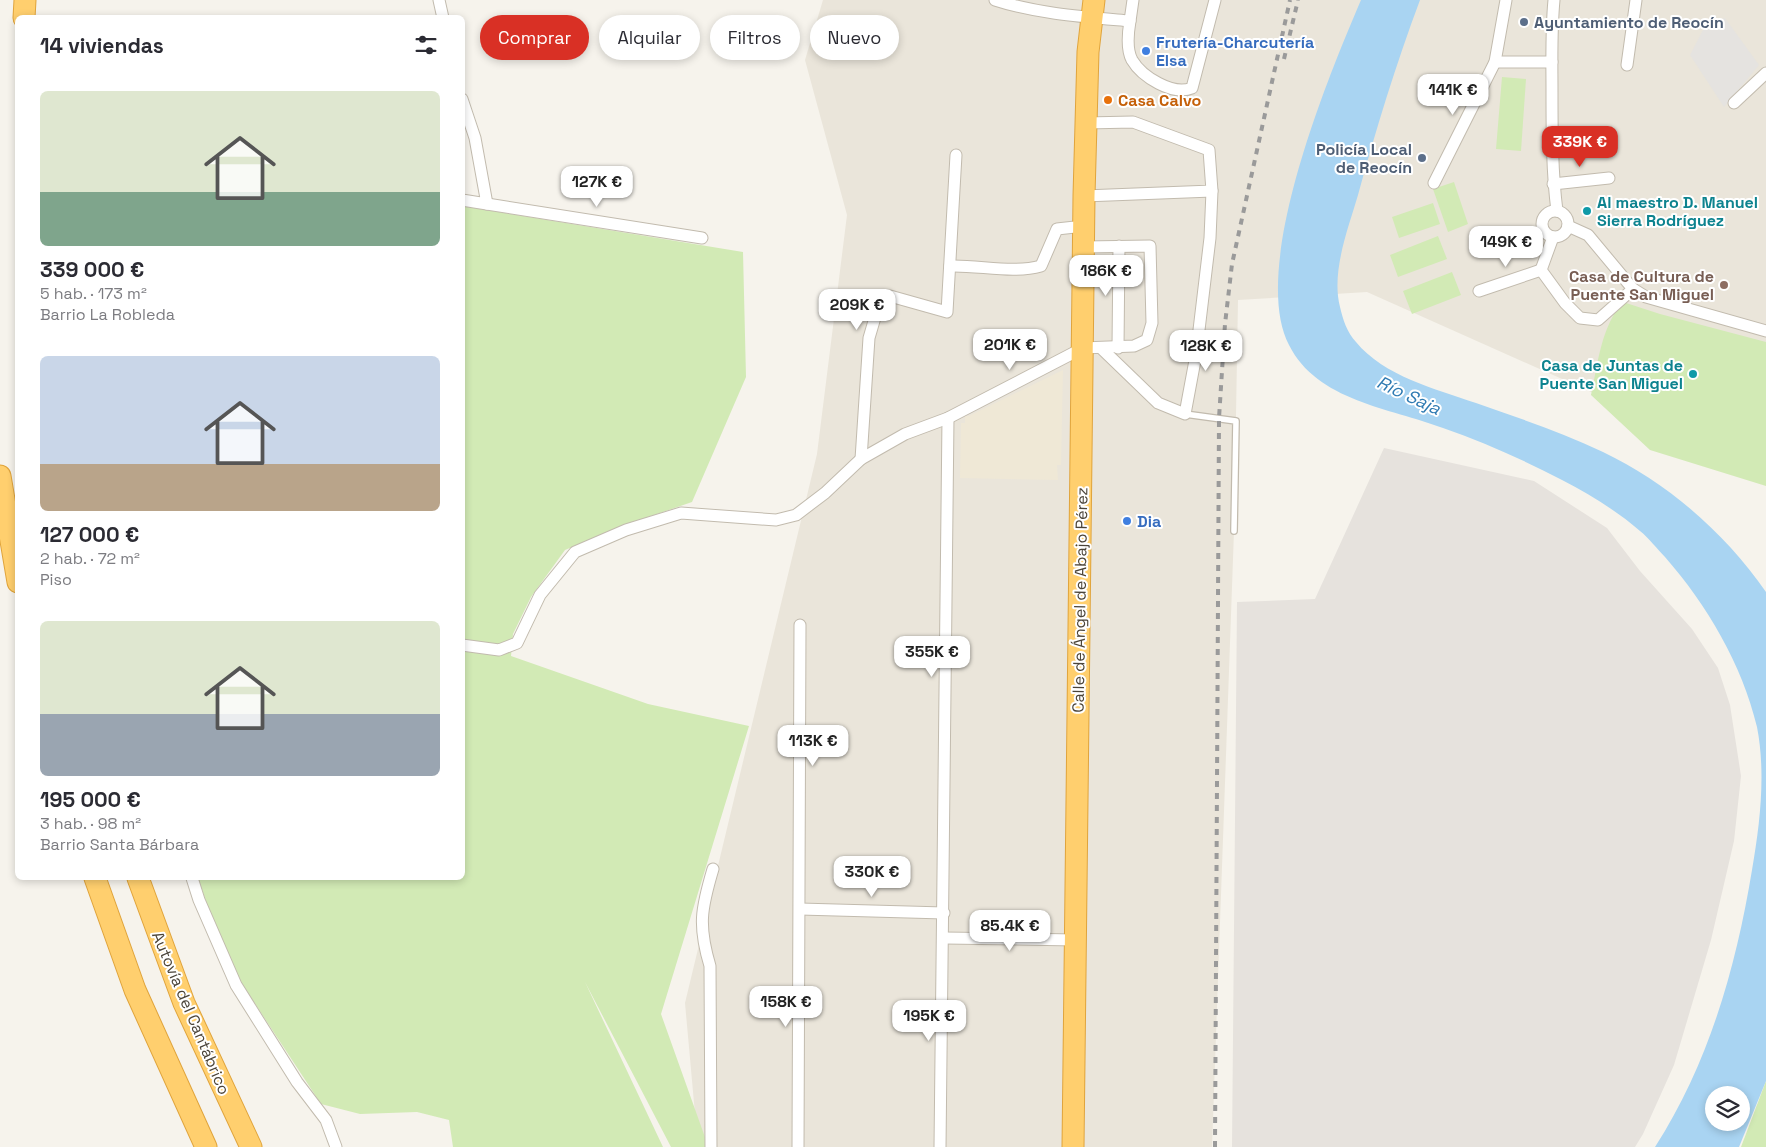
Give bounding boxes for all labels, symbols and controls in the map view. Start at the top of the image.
place label: Ayuntamiento de Reocín [1534,12,1724,33]
chip: Comprar [480,15,589,60]
chip: Alquilar [599,15,700,60]
chip: Filtros [710,15,800,60]
chip: Nuevo [810,15,899,60]
marker: Ayuntamiento de Reocín [1518,16,1530,28]
icon: filters [412,31,440,59]
text: 14 viviendas [40,32,164,59]
place label: Frutería-Charcutería Elsa [1156,32,1314,71]
marker: Frutería-Charcutería Elsa [1140,45,1152,57]
pin: 141K € [1412,74,1494,116]
text: 141K € [1429,79,1477,100]
place label: Casa Calvo [1118,90,1201,111]
marker: Casa Calvo [1102,94,1114,106]
icon: home [195,123,285,213]
pin: 339K € [1539,126,1621,168]
text: 339K € [1553,131,1607,152]
place label: Policía Local de Reocín [1316,139,1412,178]
marker: Policía Local de Reocín [1416,152,1428,164]
pin: 127K € [556,166,638,208]
text: 127K € [572,171,622,192]
place label: Al maestro D. Manuel Sierra Rodríguez [1597,192,1758,231]
marker: Al maestro D. Manuel Sierra Rodríguez [1581,205,1593,217]
pin: 149K € [1465,226,1547,268]
text: 149K € [1480,231,1532,252]
pin: 186K € [1065,254,1147,297]
text: 339 000 € [40,256,144,283]
text: 186K € [1080,260,1132,281]
place label: Casa de Cultura de Puente San Miguel [1569,266,1714,305]
marker: Casa de Cultura de Puente San Miguel [1718,279,1730,291]
text: 5 hab. · 173 m² [40,283,147,304]
pin: 209K € [816,288,898,331]
text: 209K € [830,294,884,315]
text: Barrio La Robleda [40,304,175,325]
pin: 201K € [969,328,1051,371]
pin: 128K € [1165,330,1247,372]
text: 201K € [984,334,1036,355]
text: 128K € [1180,335,1232,356]
place label: Casa de Juntas de Puente San Miguel [1540,355,1683,394]
marker: Casa de Juntas de Puente San Miguel [1687,368,1699,380]
water label: Río Saja [1373,370,1445,420]
icon: home [195,388,285,478]
street label: Calle de Ángel de Abajo Pérez [1068,487,1092,713]
place label: Dia [1137,511,1161,532]
marker: Dia [1121,515,1133,527]
text: 127 000 € [40,521,139,548]
text: 2 hab. · 72 m² [40,548,140,569]
text: Piso [40,569,72,590]
pin: 355K € [891,636,973,678]
text: 355K € [905,641,959,662]
icon: home [195,653,285,743]
pin: 113K € [772,724,854,767]
text: 113K € [788,730,838,751]
text: 195 000 € [40,786,141,813]
text: 3 hab. · 98 m² [40,813,141,834]
text: Barrio Santa Bárbara [40,834,199,855]
pin: 330K € [831,856,913,898]
text: 330K € [845,861,899,882]
pin: 85.4K € [964,910,1056,952]
text: 85.4K € [980,915,1040,936]
street label: Autovía del Cantábrico [147,928,235,1098]
pin: 158K € [745,986,827,1028]
text: 158K € [760,991,812,1012]
pin: 195K € [888,1000,970,1042]
text: 195K € [903,1005,955,1026]
map controls [1705,1086,1750,1131]
button: layers [1705,1086,1750,1131]

